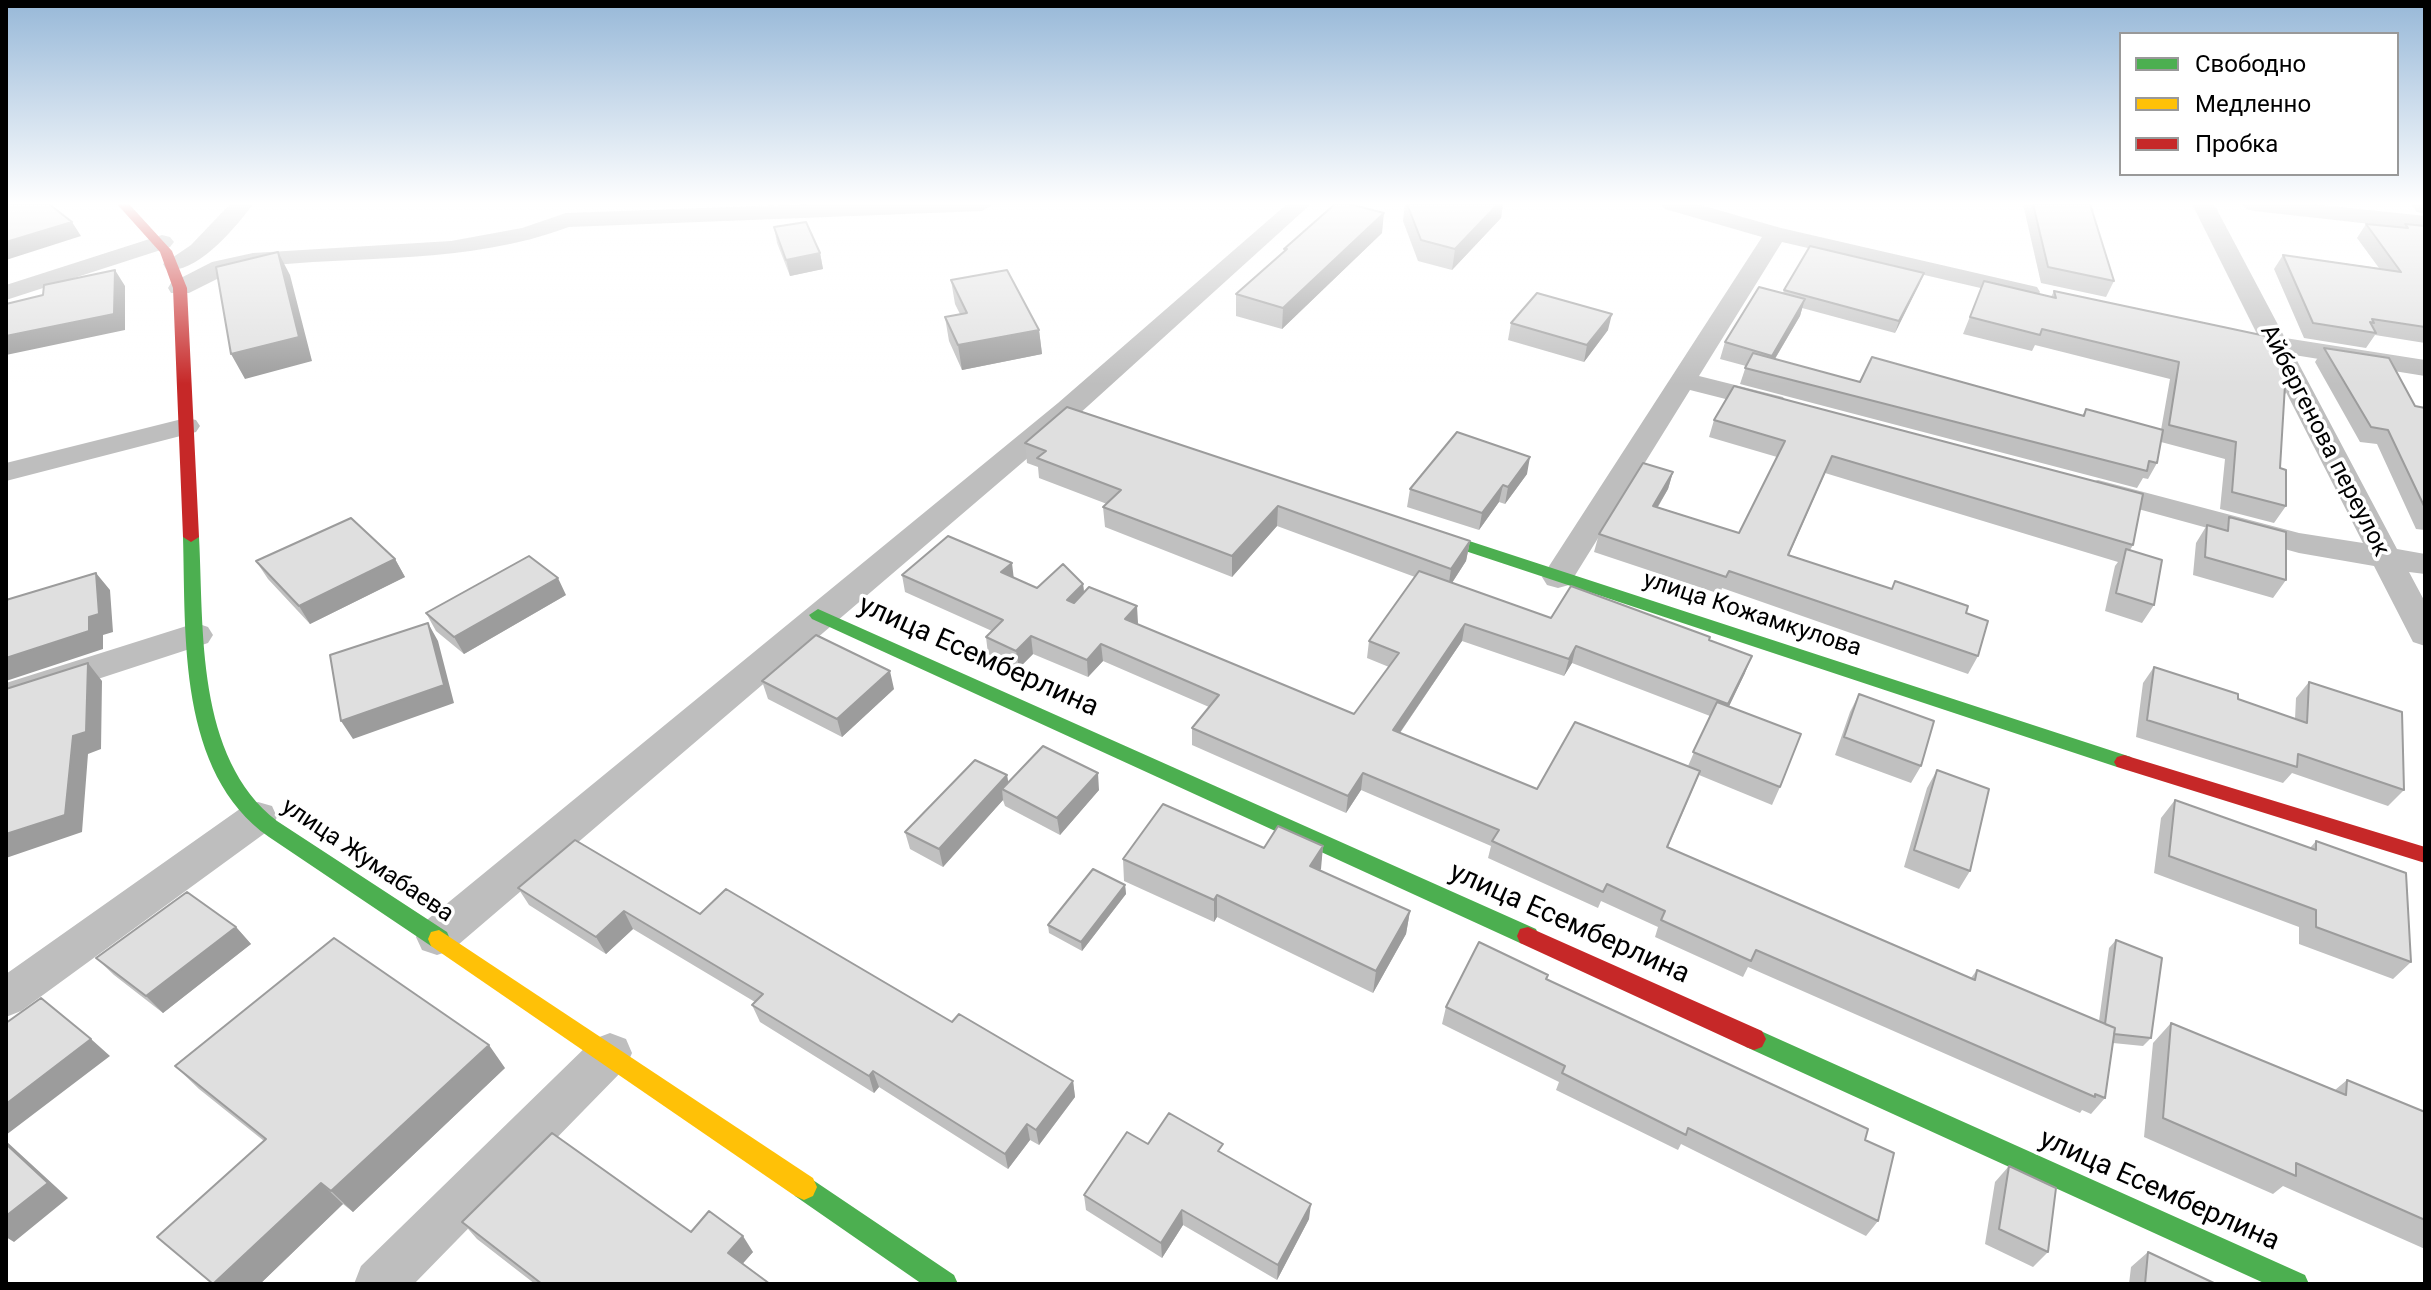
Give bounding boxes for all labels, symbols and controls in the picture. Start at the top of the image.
legend [2119,32,2399,176]
text: Свободно [2195,50,2306,78]
text: Медленно [2195,90,2311,118]
text: Пробка [2195,130,2278,158]
street label: Айбергенова переулок [2253,320,2395,562]
street label: улица Кожамкулова [1639,566,1865,664]
street label: улица Есемберлина [853,589,1103,725]
street label: улица Жумабаева [276,793,458,929]
street label: улица Есемберлина [1444,856,1694,992]
street label: улица Есемберлина [2034,1123,2284,1259]

